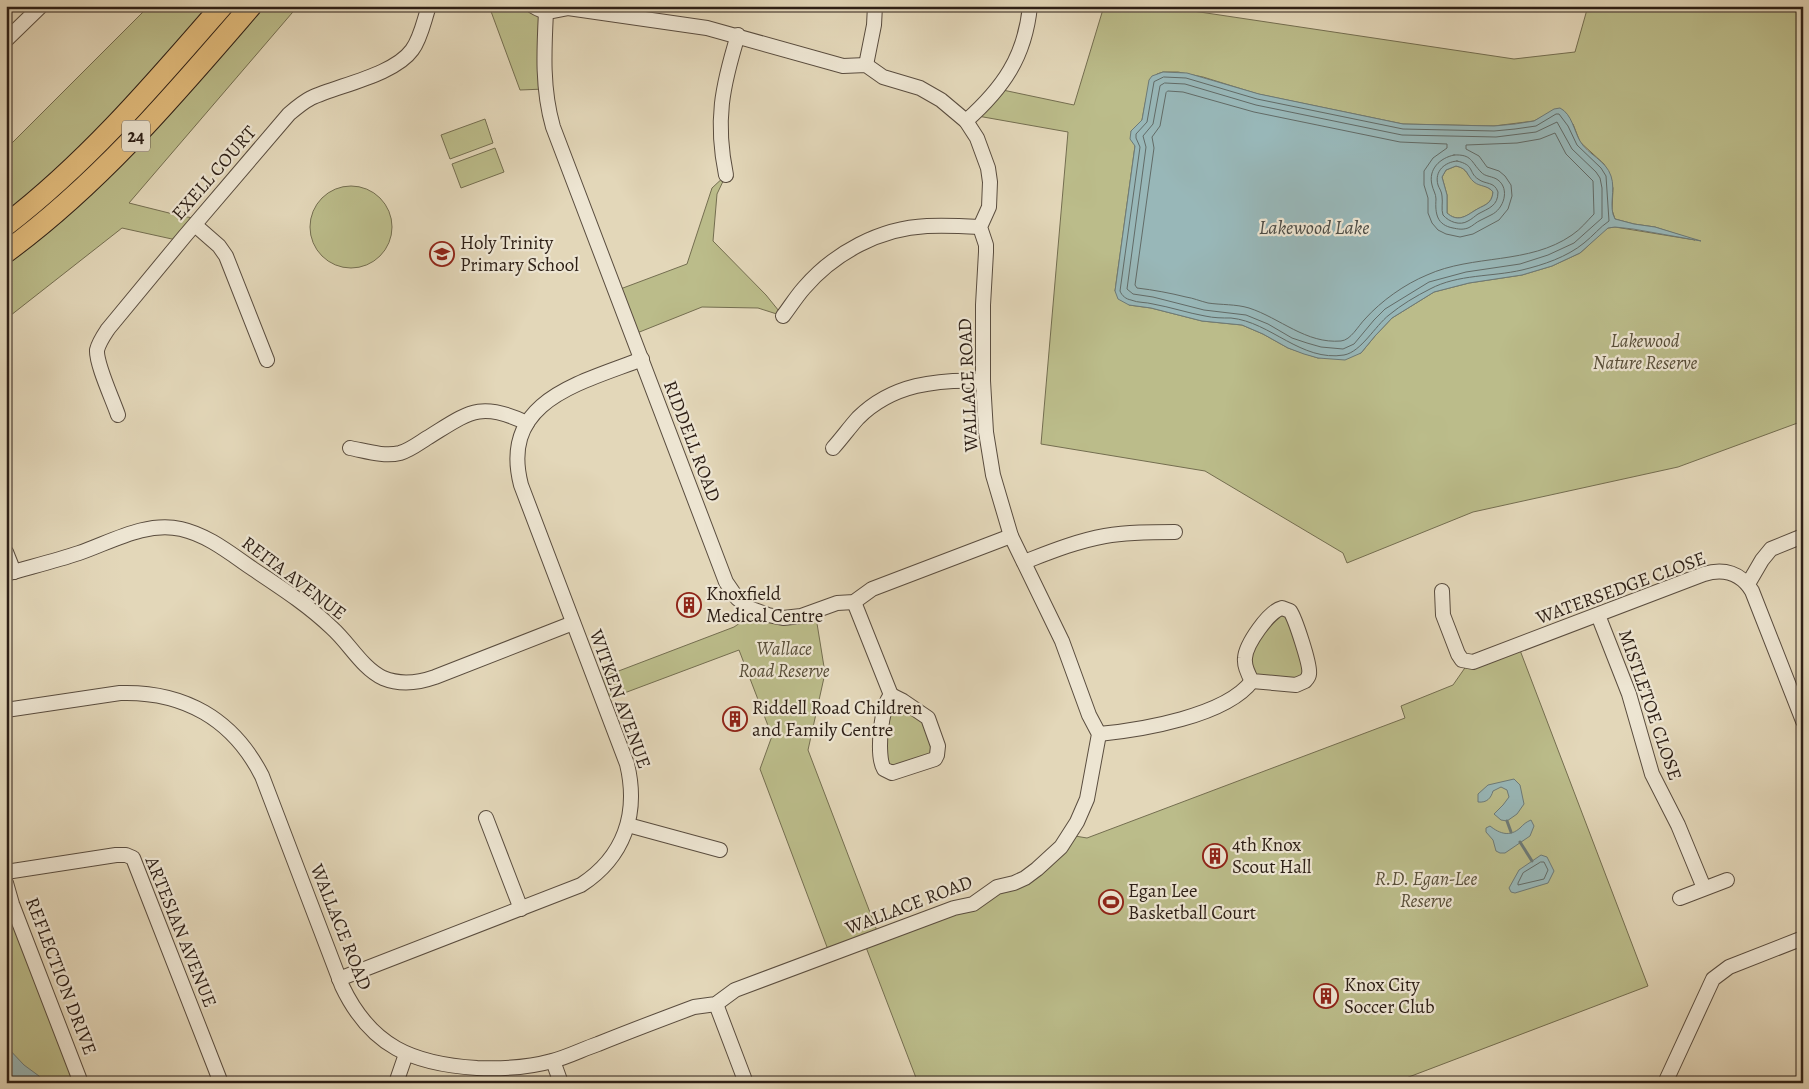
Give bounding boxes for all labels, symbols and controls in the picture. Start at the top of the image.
road number: 24 [122,120,150,152]
street label: EXELL COURT [166,120,263,226]
water label: Lakewood Lake [1259,214,1369,241]
place label: Holy Trinity Primary School [460,230,579,278]
school or university icon: Holy Trinity Primary School [429,241,455,267]
street label: WALLACE ROAD [952,317,985,454]
park label: Lakewood Nature Reserve [1593,328,1697,376]
street label: RIDDELL ROAD [657,377,727,505]
street label: REITA AVENUE [236,530,352,626]
street label: WATERSEDGE CLOSE [1531,545,1710,631]
place label: Knoxfield Medical Centre [706,581,823,629]
building icon: Knoxfield Medical Centre [676,592,702,618]
street label: WITKEN AVENUE [582,625,657,772]
street label: MISTLETOE CLOSE [1612,626,1688,784]
park label: Wallace Road Reserve [738,636,830,684]
place label: Riddell Road Children and Family Centre [752,695,922,743]
building icon: Riddell Road Children and Family Centre [722,706,748,732]
place label: 4th Knox Scout Hall [1232,832,1312,880]
building icon: 4th Knox Scout Hall [1202,843,1228,869]
street label: ARTESIAN AVENUE [139,852,223,1011]
street label: WALLACE ROAD [303,859,378,994]
park label: R.D. Egan-Lee Reserve [1375,866,1477,914]
street label: WALLACE ROAD [841,869,976,942]
place label: Egan Lee Basketball Court [1128,878,1256,926]
sports icon: Egan Lee Basketball Court [1098,889,1124,915]
street label: REFLECTION DRIVE [19,893,103,1059]
place label: Knox City Soccer Club [1344,972,1435,1020]
building icon: Knox City Soccer Club [1313,983,1339,1009]

